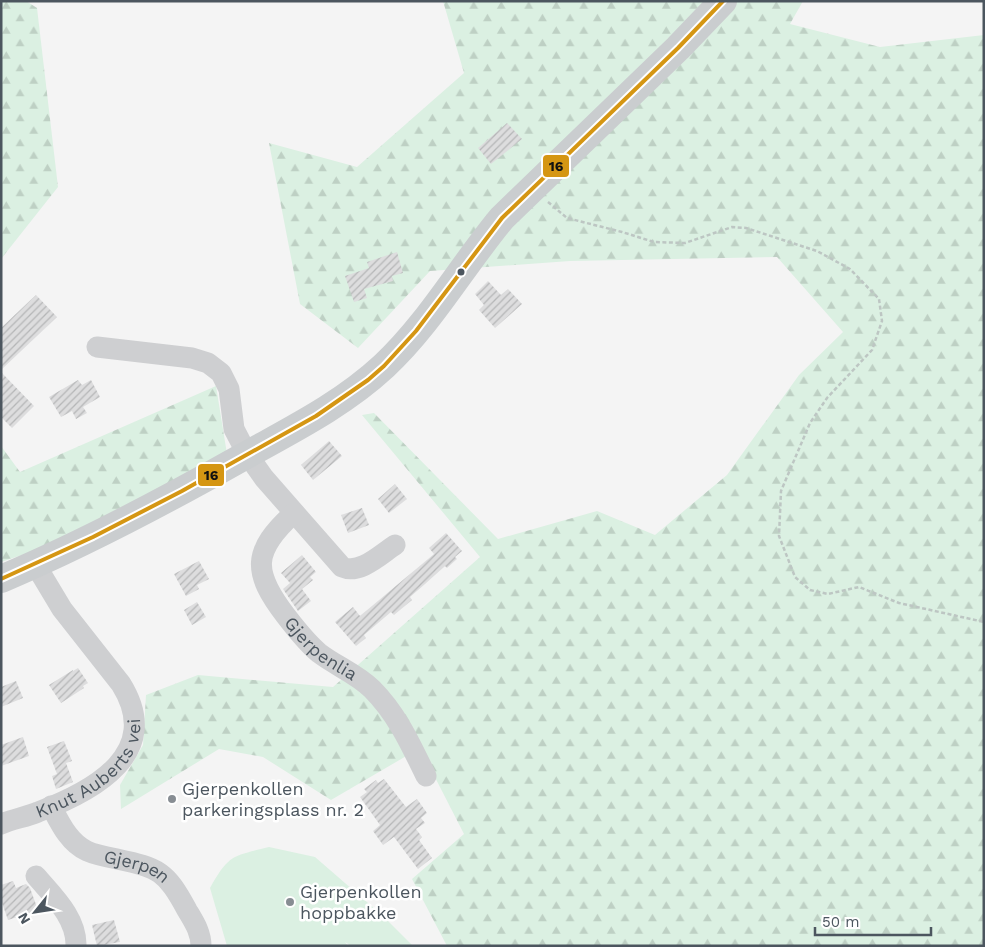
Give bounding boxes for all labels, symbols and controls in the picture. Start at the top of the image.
line badge: 16 [542,154,570,178]
text: 16 [549,158,564,174]
unlabelled marker [456,267,466,277]
line badge: 16 [197,463,225,487]
text: 16 [204,467,219,483]
street label: Gjerpenlia [280,612,361,684]
street label: Knut Auberts vei [32,718,145,822]
place label: Gjerpenkollen parkeringsplass nr. 2 [182,778,364,820]
marker: Gjerpenkollen parkeringsplass nr. 2 [166,793,178,805]
street label: Gjerpen [102,846,175,887]
place label: Gjerpenkollen hoppbakke [300,881,422,923]
north arrow [10,887,60,937]
marker: Gjerpenkollen hoppbakke [284,896,296,908]
scale bar [815,904,931,936]
text: N [14,910,33,927]
text: 50 m [822,913,859,931]

